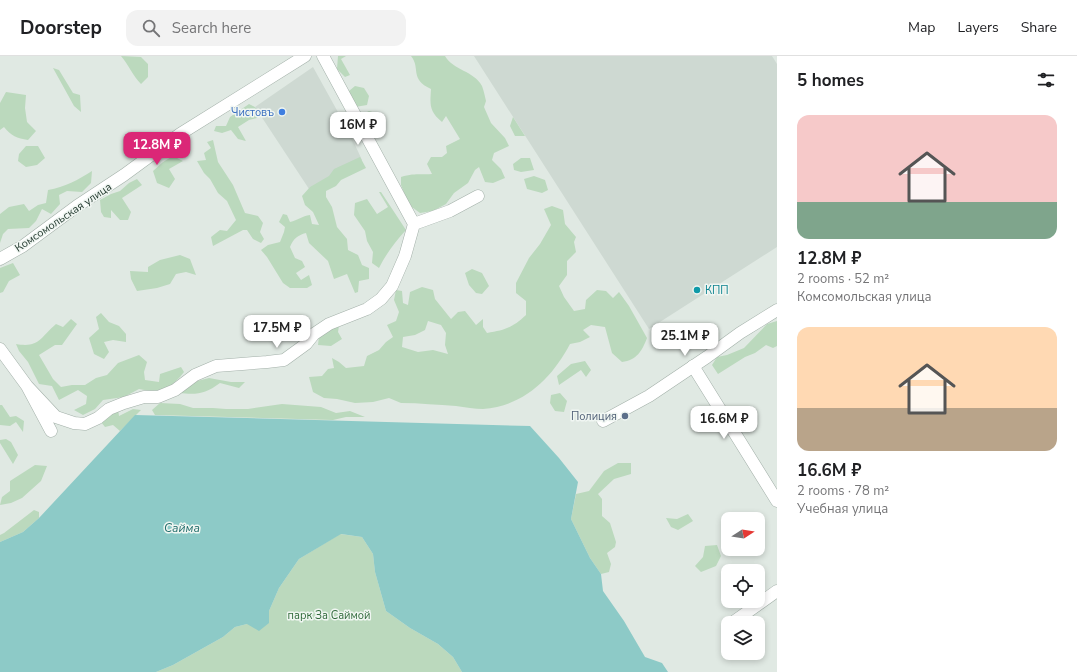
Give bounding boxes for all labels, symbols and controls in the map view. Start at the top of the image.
search box [126,10,406,46]
text: Doorstep [20,15,102,41]
icon: search [140,17,162,39]
text: Search here [172,18,251,38]
text: Map [908,18,935,37]
text: Layers [957,18,999,37]
text: Share [1021,18,1057,37]
text: 5 homes [797,69,864,92]
icon: filters [1035,69,1057,91]
place label: Чистовъ [231,105,274,120]
marker: Чистовъ [277,107,287,117]
pin: 16M ₽ [330,112,386,146]
text: 16M ₽ [339,116,377,134]
pin: 12.8M ₽ [120,132,194,166]
text: 12.8M ₽ [132,136,182,154]
icon: home [891,141,963,213]
street label: Комсомольская улица [12,179,115,255]
text: 12.8M ₽ [797,247,861,270]
text: 2 rooms · 52 m² [797,270,889,288]
place label: КПП [705,283,729,298]
marker: КПП [692,285,702,295]
text: Комсомольская улица [797,288,932,306]
pin: 17.5M ₽ [240,315,314,349]
text: 17.5M ₽ [252,319,302,337]
pin: 25.1M ₽ [648,323,722,357]
text: 25.1M ₽ [660,327,710,345]
icon: home [891,353,963,425]
pin: 16.6M ₽ [687,406,761,440]
place label: Полиция [571,409,617,424]
text: 16.6M ₽ [699,410,749,428]
marker: Полиция [620,411,630,421]
text: 16.6M ₽ [797,459,861,482]
text: 2 rooms · 78 m² [797,482,889,500]
text: Учебная улица [797,500,888,518]
north arrow [721,512,765,556]
map controls [721,512,765,660]
water label: Сайма [164,520,200,536]
button: locate [721,564,765,608]
park label: парк За Саймой [288,608,370,623]
button: layers [721,616,765,660]

